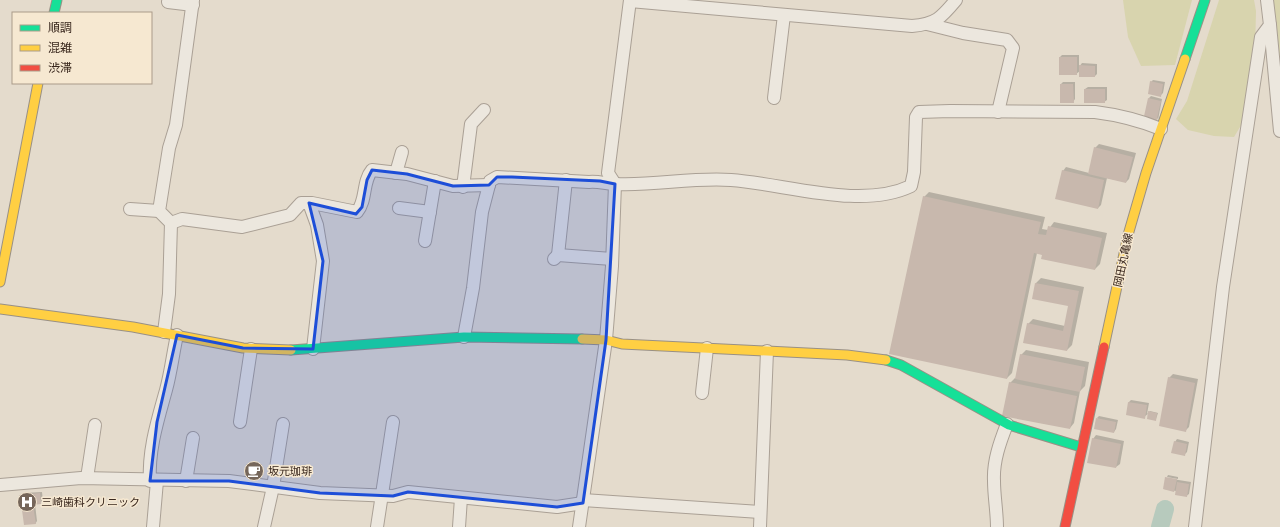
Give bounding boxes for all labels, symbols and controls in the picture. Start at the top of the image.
legend [12,12,152,84]
text: 順調 [48,20,72,35]
text: 混雑 [48,40,72,55]
text: 渋滞 [48,60,72,75]
street label: 岡田丸亀線 [1110,232,1136,288]
cafe icon: 坂元珈琲 [243,460,265,482]
place label: 坂元珈琲 [268,464,312,478]
hospital icon: 三崎歯科クリニック [16,491,38,513]
place label: 三崎歯科クリニック [41,495,140,509]

